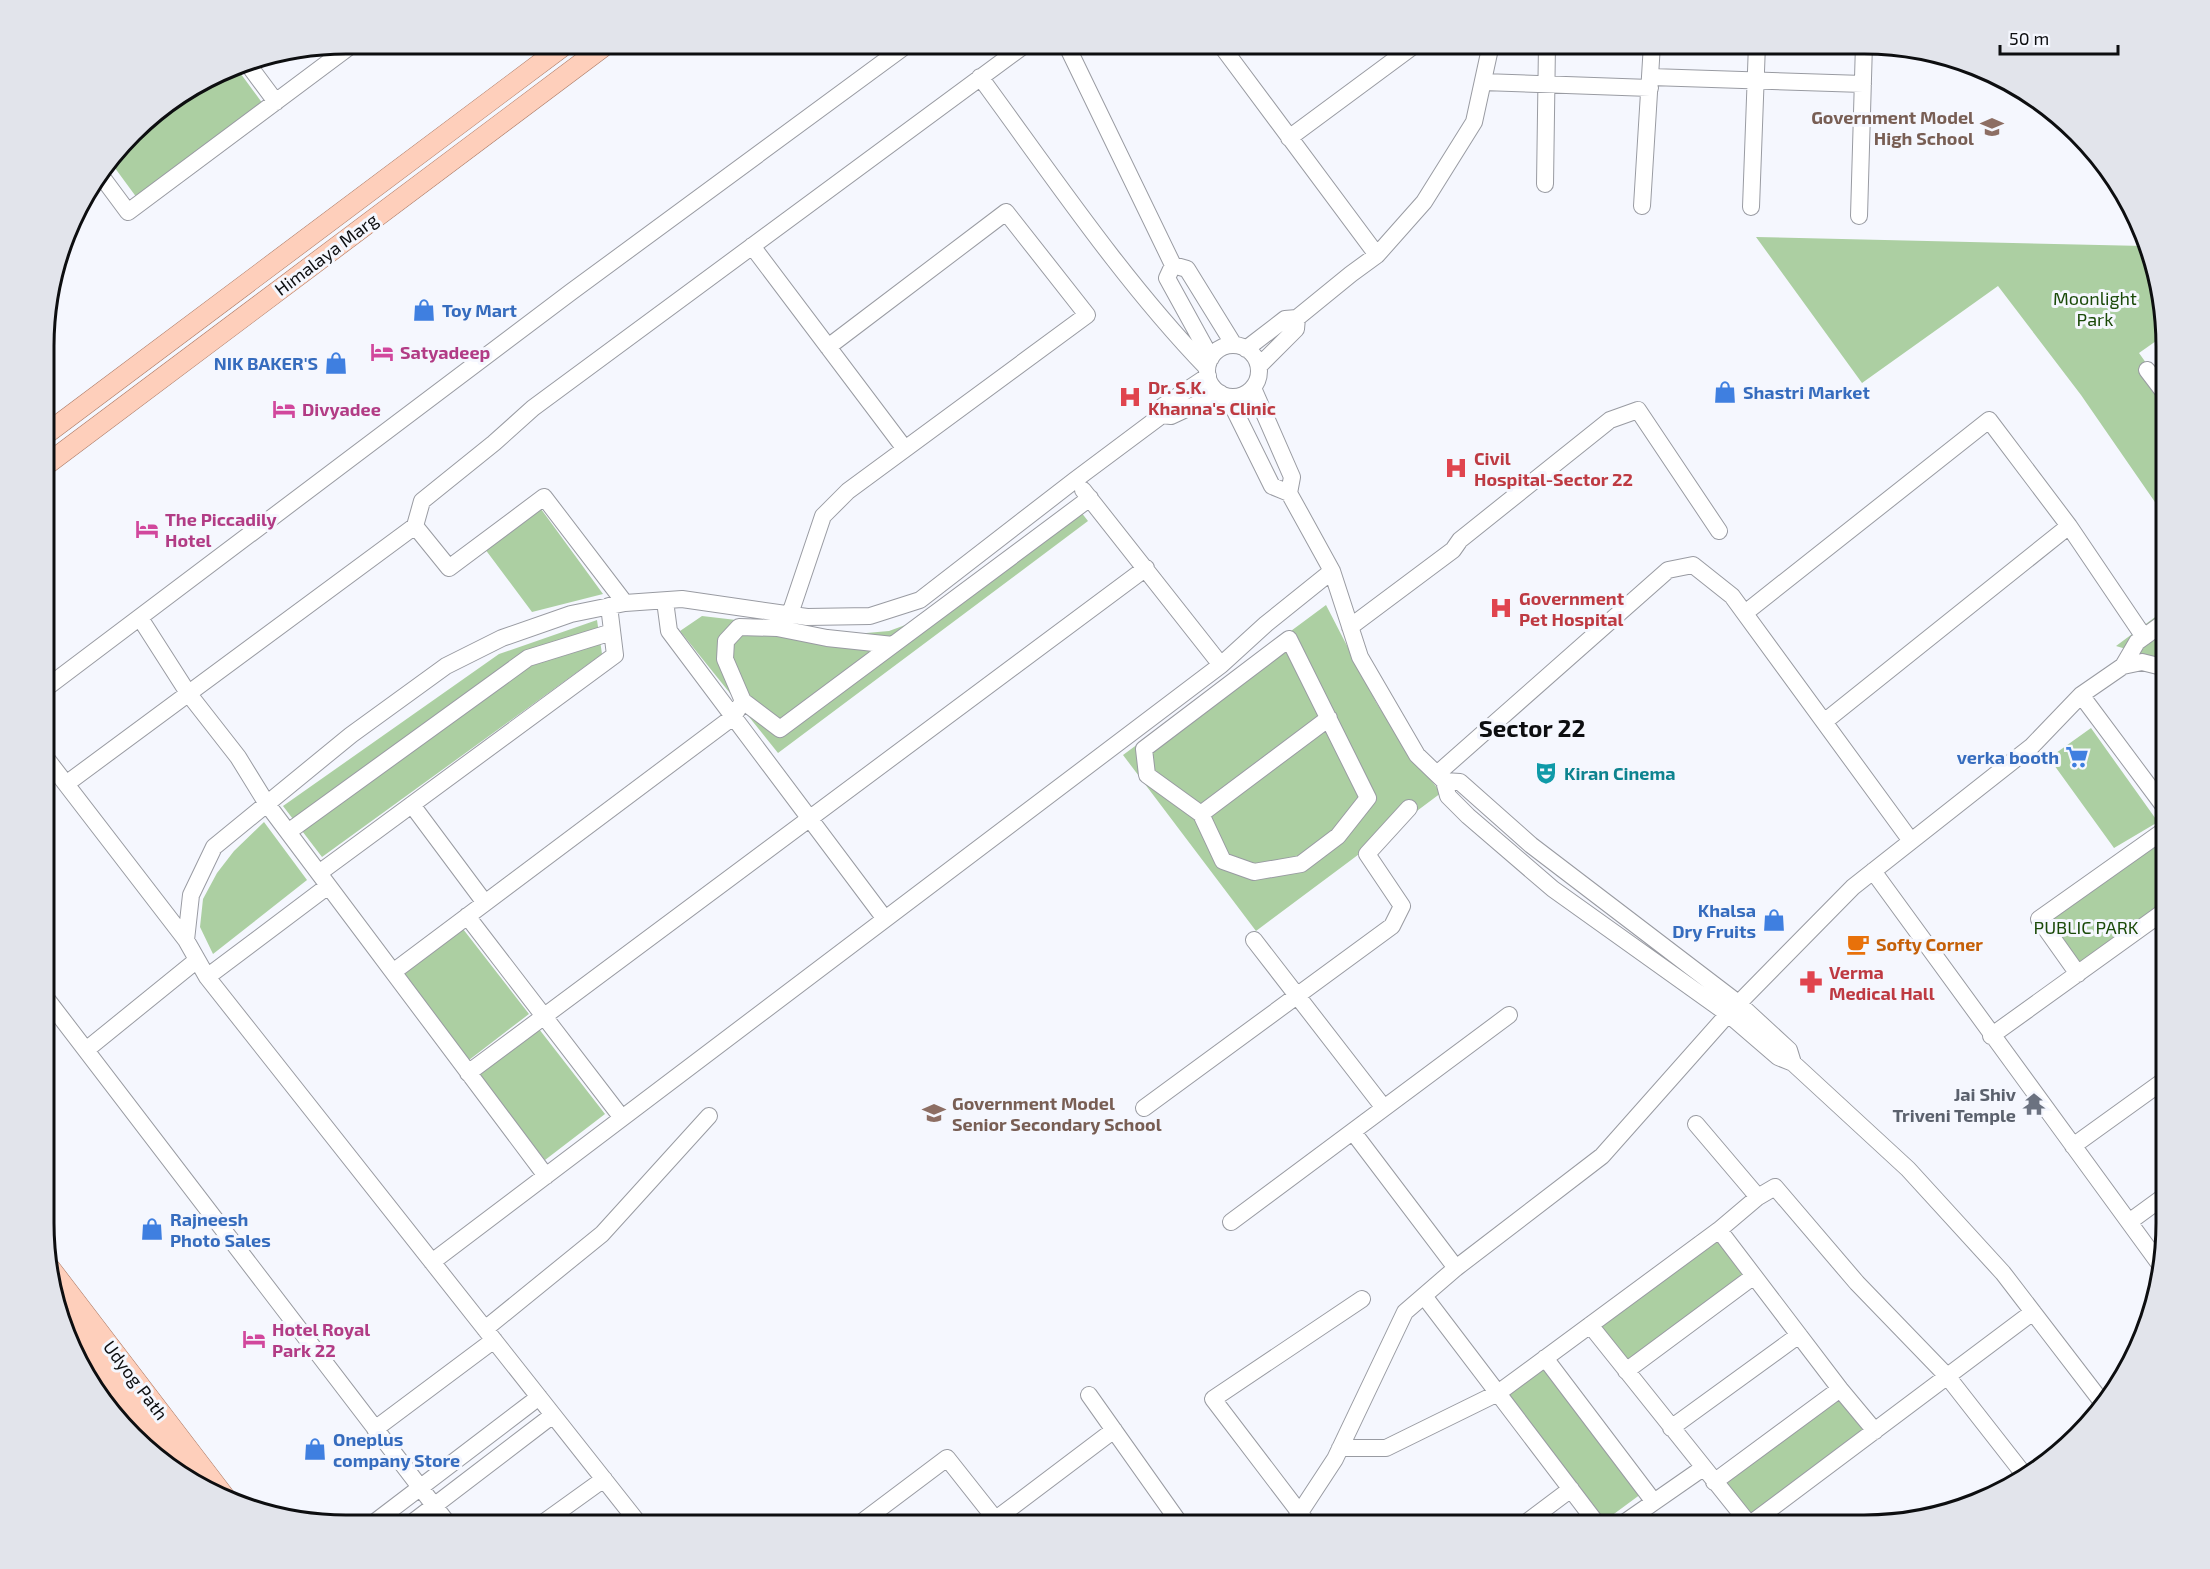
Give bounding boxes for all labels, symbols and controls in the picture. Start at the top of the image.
scale bar [2000,18,2118,56]
text: 50 m [2009,27,2049,49]
place label: Government Model High School [1811,106,1974,149]
school or university icon: Government Model High School [1979,114,2005,140]
street label: Himalaya Marg [270,208,382,300]
park label: Moonlight Park [2053,287,2137,330]
shop icon: Toy Mart [411,297,437,323]
place label: Toy Mart [442,299,518,321]
hotel icon: Satyadeep [369,339,395,365]
place label: Satyadeep [400,341,491,363]
shop icon: NIK BAKER'S [323,350,349,376]
place label: NIK BAKER'S [214,352,318,374]
place label: Dr. S.K. Khanna's Clinic [1148,376,1276,419]
shop icon: Shastri Market [1712,379,1738,405]
place label: Shastri Market [1743,381,1870,403]
hospital icon: Dr. S.K. Khanna's Clinic [1117,384,1143,410]
hotel icon: Divyadee [271,396,297,422]
place label: Divyadee [302,398,381,420]
place label: Civil Hospital-Sector 22 [1474,447,1633,490]
hospital icon: Civil Hospital-Sector 22 [1443,455,1469,481]
place label: The Piccadily Hotel [165,508,277,551]
hotel icon: The Piccadily Hotel [134,516,160,542]
place label: Government Pet Hospital [1519,587,1625,630]
hospital icon: Government Pet Hospital [1488,595,1514,621]
district label: Sector 22 [1479,713,1585,742]
supermarket icon: verka booth [2064,744,2090,770]
place label: verka booth [1957,746,2059,768]
theatre icon: Kiran Cinema [1533,760,1559,786]
place label: Kiran Cinema [1564,762,1676,784]
place label: Khalsa Dry Fruits [1672,899,1756,942]
shop icon: Khalsa Dry Fruits [1761,907,1787,933]
park label: PUBLIC PARK [2034,916,2139,938]
cafe icon: Softy Corner [1845,931,1871,957]
place label: Softy Corner [1876,933,1983,955]
place label: Verma Medical Hall [1829,961,1935,1004]
pharmacy icon: Verma Medical Hall [1798,969,1824,995]
place label: Jai Shiv Triveni Temple [1893,1083,2017,1126]
temple icon: Jai Shiv Triveni Temple [2021,1091,2047,1117]
place label: Government Model Senior Secondary School [952,1092,1162,1135]
school or university icon: Government Model Senior Secondary School [921,1100,947,1126]
place label: Rajneesh Photo Sales [170,1208,271,1251]
shop icon: Rajneesh Photo Sales [139,1216,165,1242]
place label: Hotel Royal Park 22 [272,1318,370,1361]
hotel icon: Hotel Royal Park 22 [241,1326,267,1352]
street label: Udyog Path [99,1336,173,1424]
place label: Oneplus company Store [333,1428,460,1471]
shop icon: Oneplus company Store [302,1436,328,1462]

